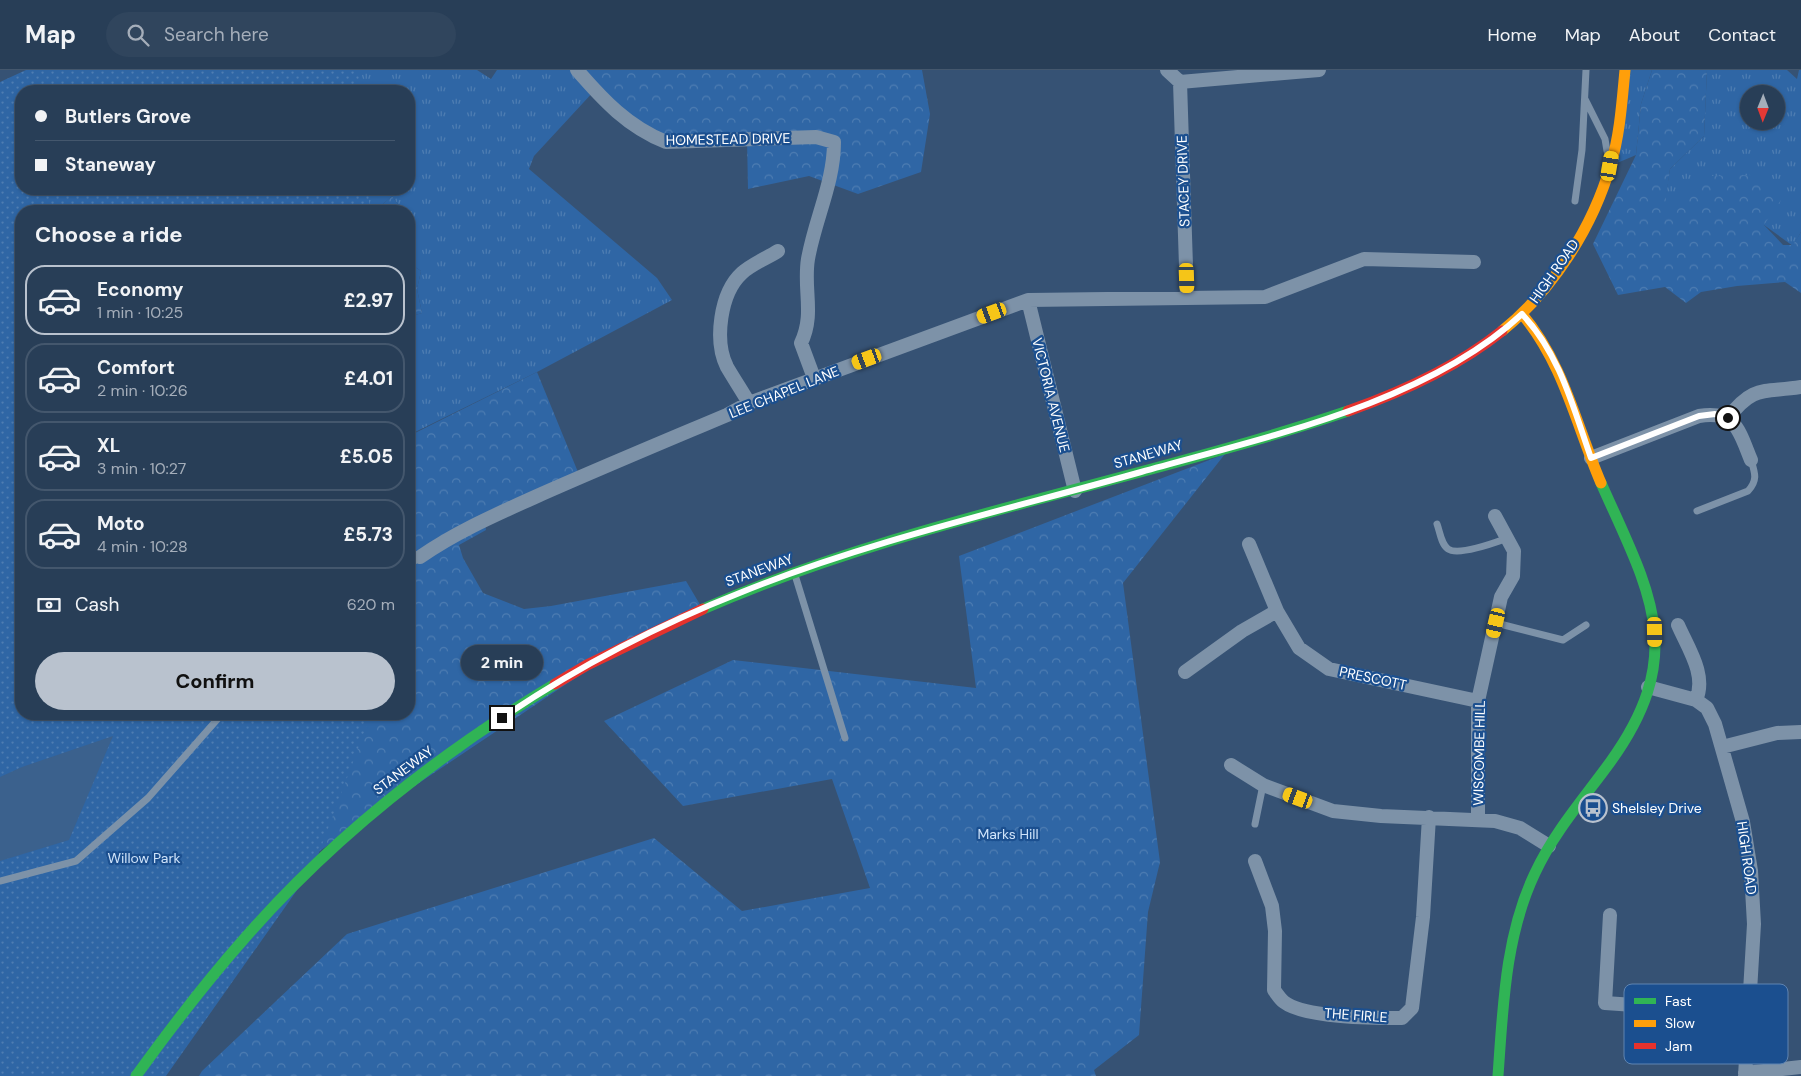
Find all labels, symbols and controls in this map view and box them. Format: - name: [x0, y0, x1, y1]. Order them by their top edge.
- search box: [106, 12, 456, 57]
- text: Map: [25, 19, 76, 50]
- icon: search: [124, 21, 152, 49]
- text: Search here: [164, 22, 269, 47]
- text: Home: [1487, 23, 1537, 47]
- text: Map: [1565, 23, 1601, 47]
- text: About: [1629, 23, 1680, 47]
- text: Contact: [1708, 23, 1776, 47]
- north arrow: [1740, 85, 1785, 130]
- map controls: [1740, 85, 1785, 130]
- text: Butlers Grove: [65, 104, 191, 129]
- street label: HOMESTEAD DRIVE: [665, 129, 791, 149]
- street label: STACEY DRIVE: [1172, 135, 1194, 227]
- car: [1600, 150, 1619, 182]
- text: Staneway: [65, 152, 156, 177]
- text: Choose a ride: [35, 220, 183, 249]
- street label: HIGH ROAD: [1525, 236, 1583, 306]
- car: [1178, 263, 1195, 293]
- text: Economy: [97, 277, 184, 302]
- icon: car: [37, 278, 82, 323]
- text: £2.97: [344, 288, 393, 313]
- car: [975, 301, 1008, 325]
- text: 1 min · 10:25: [97, 302, 183, 323]
- street label: VICTORIA AVENUE: [1028, 336, 1074, 454]
- car: [850, 347, 883, 371]
- text: Comfort: [97, 355, 175, 380]
- icon: car: [37, 356, 82, 401]
- street label: LEE CHAPEL LANE: [726, 362, 842, 422]
- text: £4.01: [344, 366, 393, 391]
- text: 2 min · 10:26: [97, 380, 188, 401]
- route start: [1717, 407, 1739, 429]
- text: XL: [97, 433, 120, 458]
- icon: car: [37, 434, 82, 479]
- street label: STANEWAY: [1112, 436, 1184, 472]
- text: £5.05: [340, 444, 393, 469]
- text: 3 min · 10:27: [97, 458, 186, 479]
- text: Moto: [97, 511, 145, 536]
- icon: car: [37, 512, 82, 557]
- text: £5.73: [343, 522, 393, 547]
- text: 4 min · 10:28: [97, 536, 188, 557]
- street label: STANEWAY: [723, 549, 795, 591]
- icon: cash: [35, 591, 63, 619]
- text: Cash: [75, 592, 119, 617]
- text: 620 m: [347, 594, 395, 615]
- car: [1485, 607, 1506, 639]
- car: [1647, 617, 1662, 647]
- callout: 2 min: [461, 646, 543, 680]
- button: Confirm: [35, 652, 395, 710]
- text: 2 min: [481, 652, 523, 673]
- street label: PRESCOTT: [1338, 662, 1409, 694]
- street label: WISCOMBE HILL: [1469, 700, 1489, 806]
- route end: [491, 707, 513, 729]
- street label: STANEWAY: [369, 742, 437, 798]
- car: [1281, 786, 1314, 810]
- bus stop icon: Shelsley Drive: [1578, 793, 1608, 823]
- place label: Shelsley Drive: [1612, 799, 1702, 817]
- street label: HIGH ROAD: [1733, 820, 1761, 896]
- park label: Marks Hill: [977, 825, 1039, 843]
- park label: Willow Park: [107, 849, 181, 867]
- legend: [1624, 984, 1788, 1064]
- text: Fast: [1665, 992, 1692, 1010]
- street label: THE FIRLE: [1324, 1004, 1388, 1026]
- text: Slow: [1665, 1014, 1695, 1032]
- text: Jam: [1665, 1037, 1692, 1055]

